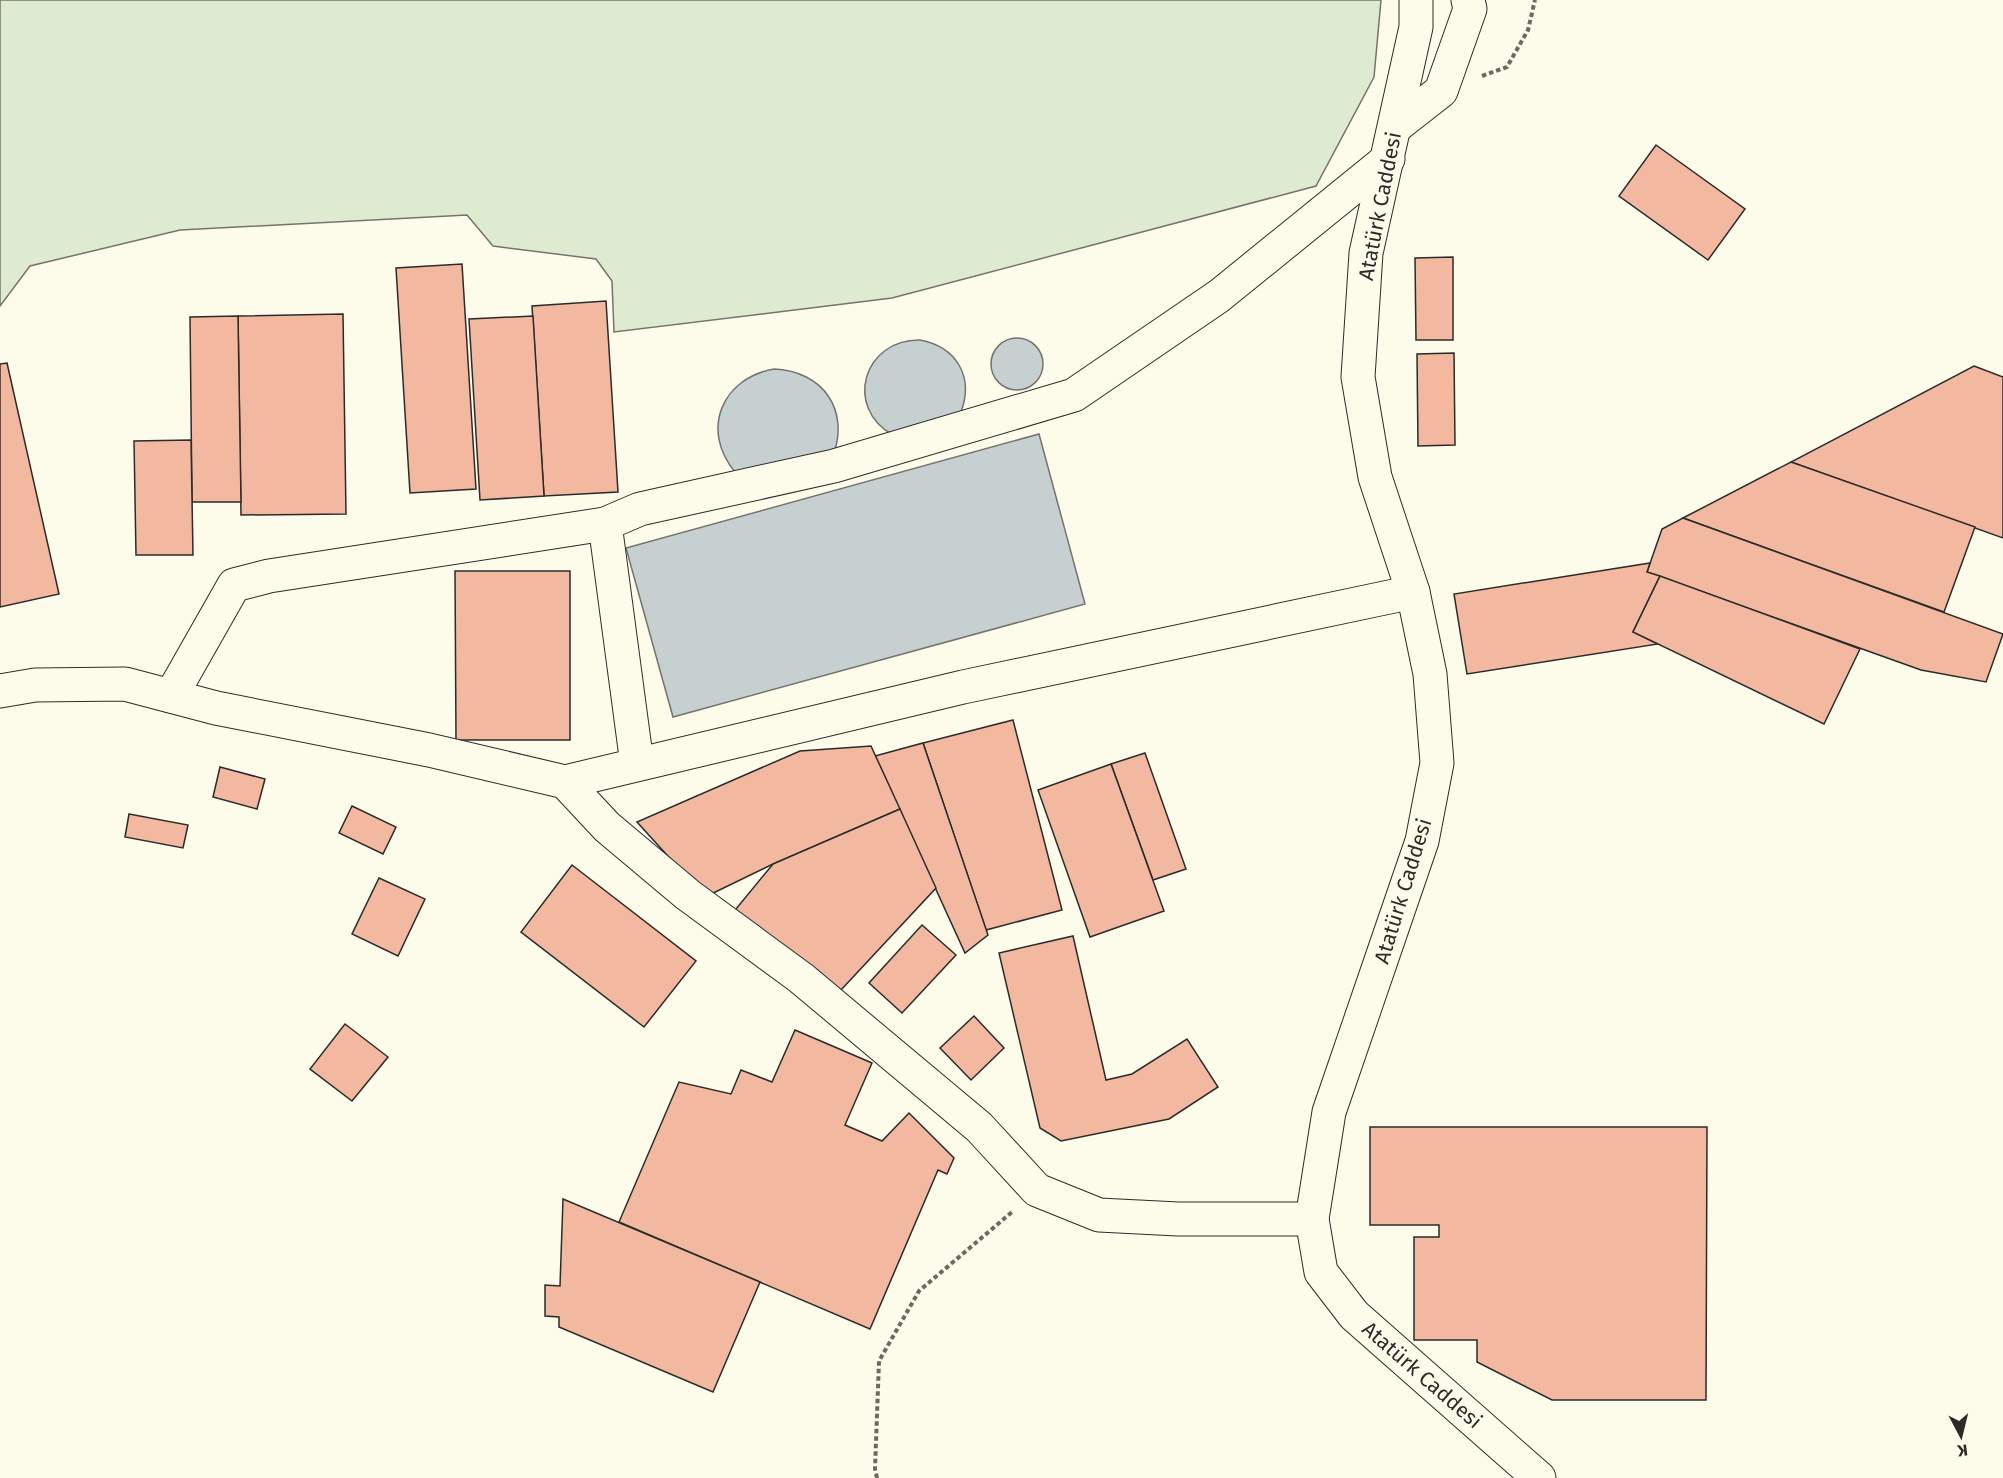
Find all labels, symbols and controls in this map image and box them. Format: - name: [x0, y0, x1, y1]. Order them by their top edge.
- street label: Atatürk Caddesi: [1353, 130, 1407, 282]
- street label: Atatürk Caddesi: [1369, 815, 1437, 967]
- street label: Atatürk Caddesi: [1357, 1316, 1487, 1434]
- north arrow: [1931, 1406, 1991, 1466]
- text: K: [1956, 1440, 1969, 1461]

